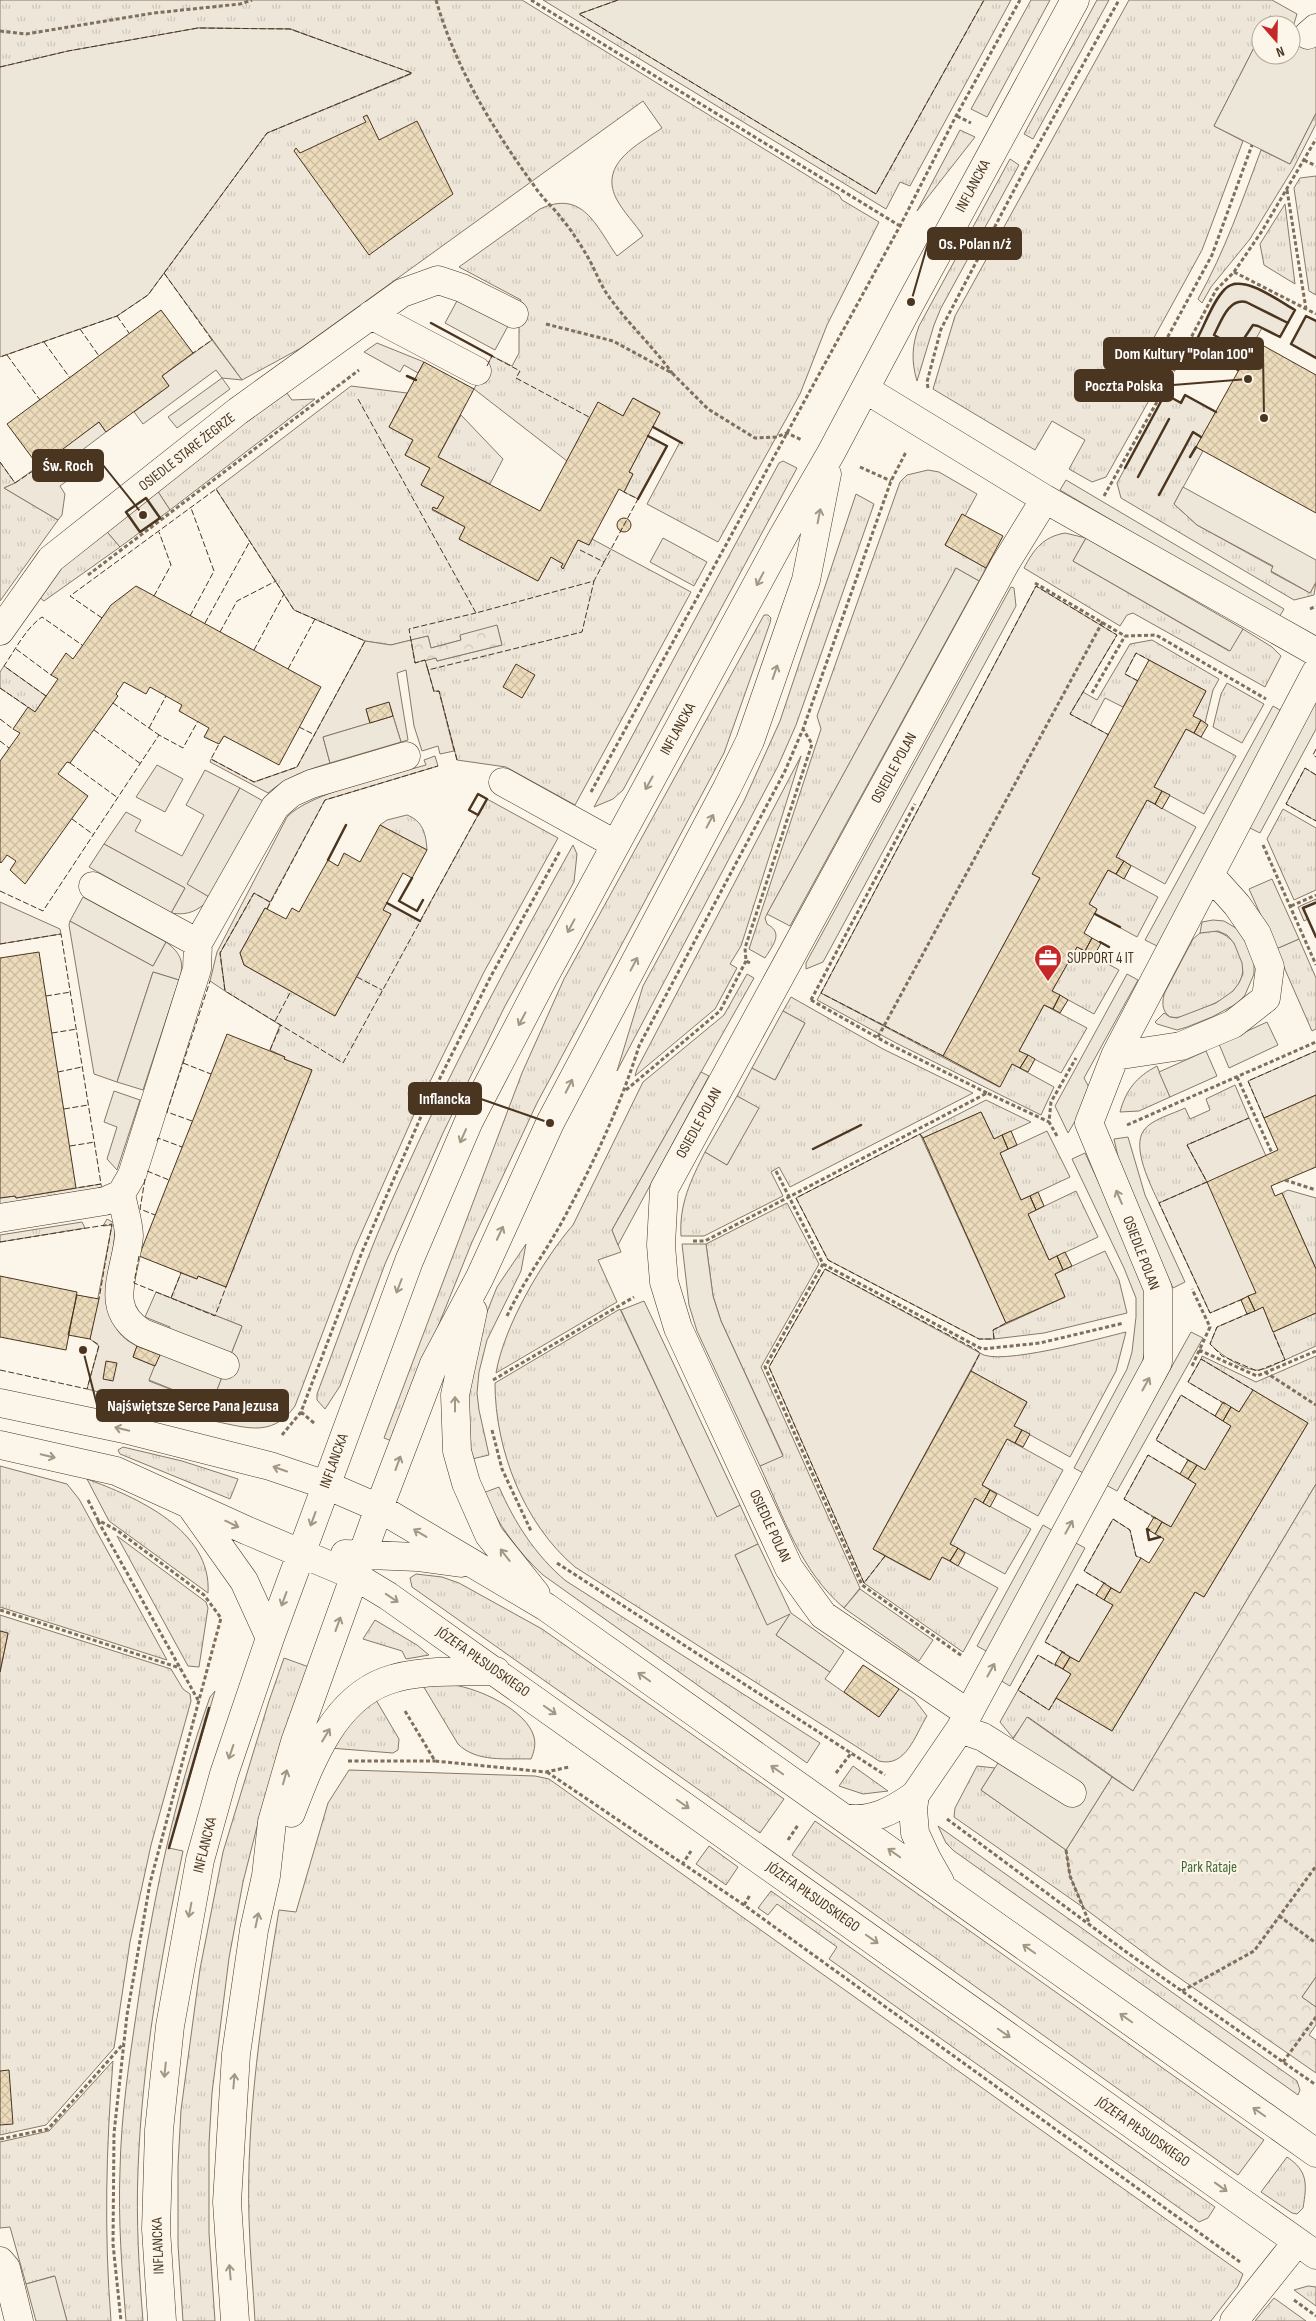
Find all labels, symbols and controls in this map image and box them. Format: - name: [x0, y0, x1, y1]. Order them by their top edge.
- north arrow: [1251, 15, 1301, 65]
- text: N: [1274, 42, 1287, 61]
- street label: INFLANCKA: [951, 156, 995, 216]
- callout: Os. Polan n/ż: [928, 228, 1021, 259]
- text: Os. Polan n/ż: [939, 235, 1011, 254]
- callout: Dom Kultury "Polan 100": [1104, 338, 1263, 369]
- text: Dom Kultury "Polan 100": [1115, 345, 1253, 364]
- callout: Poczta Polska: [1075, 370, 1173, 401]
- text: Poczta Polska: [1085, 377, 1163, 396]
- street label: OSIEDLE STARE ŻEGRZE: [135, 408, 239, 496]
- callout: Św. Roch: [33, 450, 103, 481]
- text: Św. Roch: [43, 457, 93, 476]
- one-way arrow: [814, 508, 824, 524]
- one-way arrow: [754, 571, 764, 585]
- one-way arrow: [771, 665, 780, 680]
- street label: INFLANCKA: [656, 699, 700, 758]
- street label: OSIEDLE POLAN: [867, 729, 921, 807]
- one-way arrow: [643, 775, 653, 790]
- one-way arrow: [705, 813, 715, 828]
- one-way arrow: [566, 918, 576, 933]
- office icon: SUPPORT 4 IT: [1033, 943, 1063, 982]
- place label: SUPPORT 4 IT: [1067, 949, 1134, 968]
- one-way arrow: [629, 957, 639, 972]
- one-way arrow: [517, 1011, 526, 1026]
- one-way arrow: [565, 1079, 574, 1094]
- callout: Inflancka: [409, 1083, 481, 1114]
- street label: OSIEDLE POLAN: [672, 1084, 726, 1162]
- text: Inflancka: [419, 1090, 471, 1109]
- one-way arrow: [457, 1128, 467, 1143]
- one-way arrow: [1114, 1190, 1123, 1205]
- street label: OSIEDLE POLAN: [1118, 1213, 1164, 1293]
- one-way arrow: [496, 1226, 505, 1241]
- one-way arrow: [394, 1278, 403, 1293]
- one-way arrow: [1142, 1377, 1151, 1392]
- callout: Najświętsze Serce Pana Jezusa: [97, 1390, 288, 1421]
- text: Najświętsze Serce Pana Jezusa: [107, 1397, 279, 1416]
- one-way arrow: [450, 1397, 460, 1413]
- one-way arrow: [115, 1424, 131, 1433]
- street label: INFLANCKA: [315, 1430, 353, 1491]
- one-way arrow: [39, 1452, 55, 1461]
- one-way arrow: [394, 1456, 403, 1471]
- one-way arrow: [272, 1464, 288, 1473]
- street label: OSIEDLE POLAN: [745, 1487, 795, 1565]
- one-way arrow: [308, 1511, 317, 1526]
- one-way arrow: [224, 1519, 239, 1529]
- one-way arrow: [1064, 1520, 1074, 1535]
- one-way arrow: [414, 1527, 428, 1537]
- one-way arrow: [499, 1549, 510, 1562]
- one-way arrow: [279, 1591, 288, 1606]
- one-way arrow: [384, 1593, 398, 1603]
- one-way arrow: [334, 1617, 343, 1632]
- street label: JÓZEFA PIŁSUDSKIEGO: [432, 1622, 534, 1701]
- one-way arrow: [986, 1662, 996, 1677]
- one-way arrow: [637, 1672, 651, 1682]
- one-way arrow: [543, 1705, 557, 1715]
- one-way arrow: [322, 1729, 332, 1743]
- one-way arrow: [226, 1744, 235, 1760]
- one-way arrow: [770, 1765, 784, 1775]
- one-way arrow: [281, 1770, 290, 1786]
- one-way arrow: [676, 1799, 690, 1809]
- street label: INFLANCKA: [189, 1815, 221, 1875]
- one-way arrow: [887, 1848, 901, 1858]
- street label: JÓZEFA PIŁSUDSKIEGO: [762, 1857, 864, 1936]
- park label: Park Rataje: [1181, 1858, 1237, 1877]
- one-way arrow: [185, 1901, 194, 1917]
- one-way arrow: [252, 1912, 262, 1928]
- one-way arrow: [865, 1934, 879, 1944]
- one-way arrow: [1022, 1944, 1036, 1954]
- one-way arrow: [1119, 2013, 1133, 2023]
- one-way arrow: [997, 2028, 1011, 2038]
- one-way arrow: [160, 2062, 170, 2078]
- one-way arrow: [229, 2073, 239, 2089]
- street label: JÓZEFA PIŁSUDSKIEGO: [1092, 2092, 1194, 2171]
- one-way arrow: [1252, 2107, 1266, 2117]
- one-way arrow: [1214, 2182, 1228, 2192]
- street label: INFLANCKA: [147, 2217, 168, 2275]
- one-way arrow: [226, 2265, 235, 2281]

